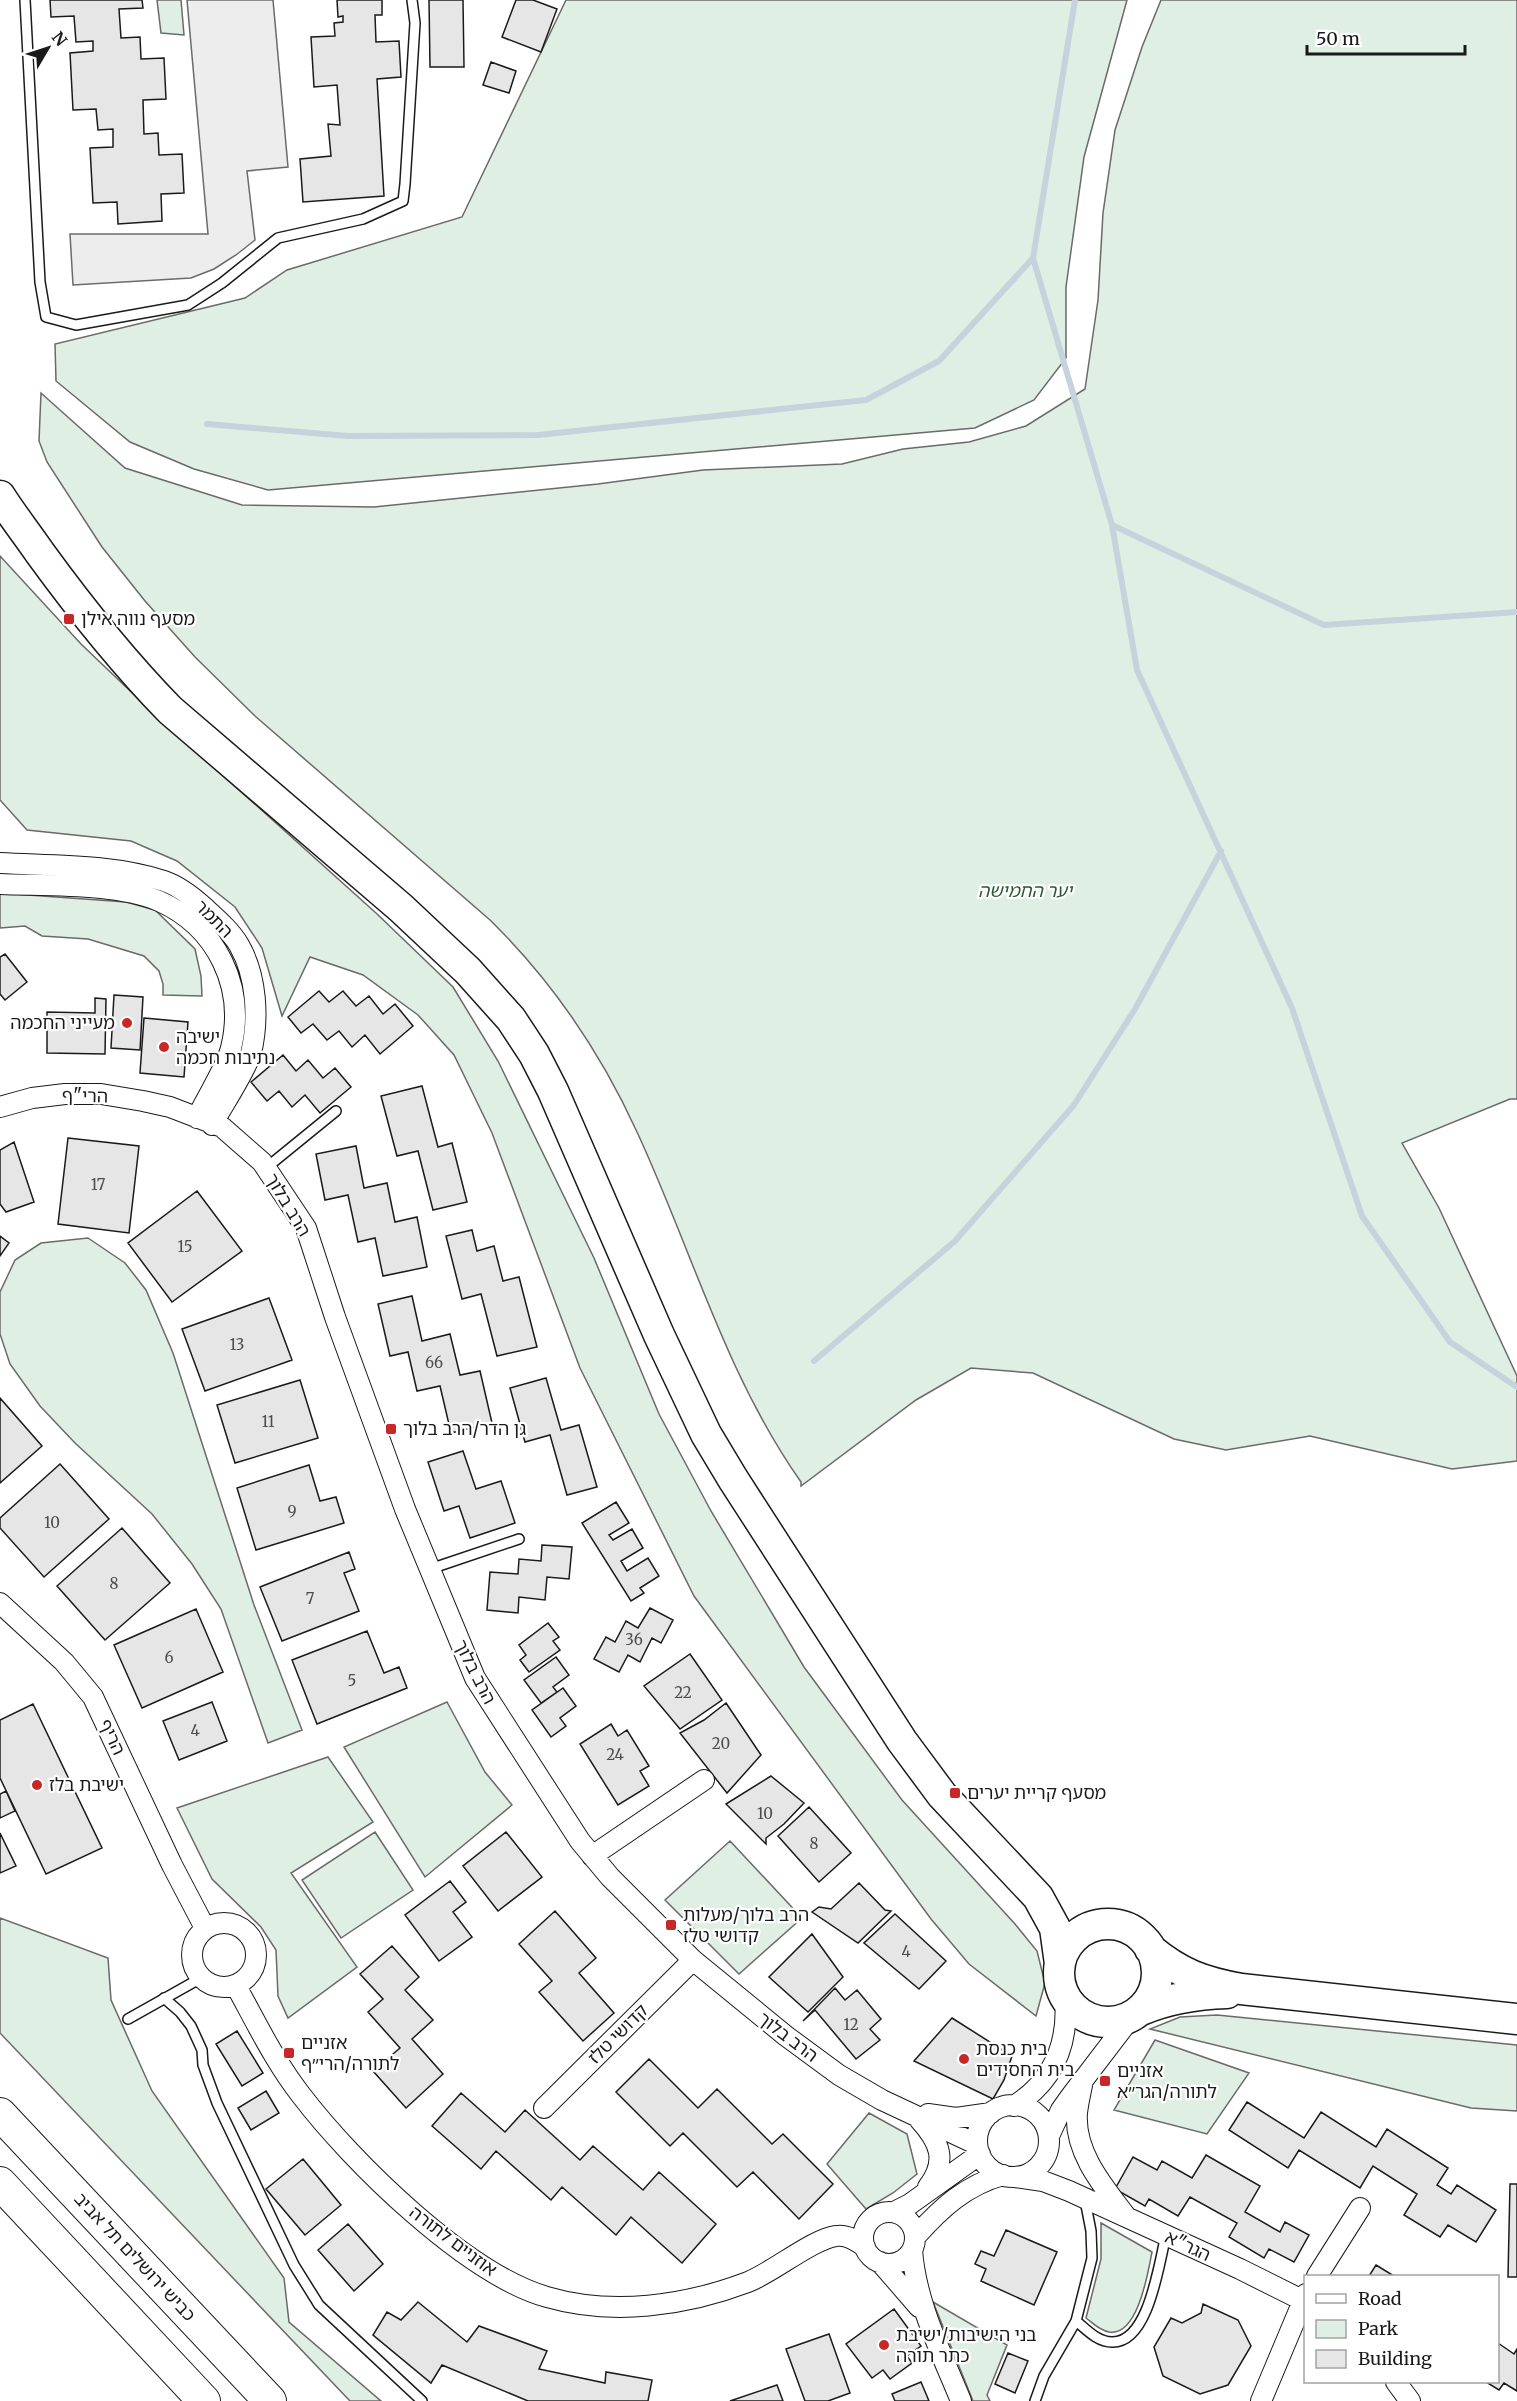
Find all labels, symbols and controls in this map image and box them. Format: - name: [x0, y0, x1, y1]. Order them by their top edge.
- north arrow: [18, 18, 78, 78]
- scale bar: [1307, 18, 1464, 56]
- text: N: [48, 27, 72, 50]
- text: 50 m: [1316, 27, 1360, 50]
- place label: מסעף נווה אילן: [81, 607, 195, 630]
- marker: מסעף נווה אילן: [62, 612, 76, 626]
- park label: יער החמישה: [978, 879, 1074, 902]
- street label: התמר: [191, 895, 238, 942]
- place label: מעייני החכמה: [10, 1011, 115, 1034]
- marker: מעייני החכמה: [120, 1016, 134, 1030]
- place label: ישיבה נתיבות חכמה: [176, 1025, 275, 1069]
- marker: ישיבה נתיבות חכמה: [157, 1040, 171, 1054]
- street label: הרי"ף: [62, 1084, 108, 1107]
- street label: הרב בלוך: [261, 1169, 316, 1240]
- house number: 17: [91, 1175, 106, 1194]
- house number: 15: [177, 1237, 193, 1256]
- house number: 13: [230, 1335, 244, 1354]
- house number: 66: [425, 1353, 443, 1372]
- house number: 11: [261, 1412, 275, 1431]
- place label: גן הדר/הרב בלוך: [403, 1417, 526, 1440]
- marker: גן הדר/הרב בלוך: [384, 1422, 398, 1436]
- house number: 9: [287, 1502, 297, 1521]
- house number: 10: [44, 1513, 60, 1532]
- house number: 8: [110, 1574, 119, 1593]
- house number: 7: [306, 1589, 315, 1608]
- house number: 36: [625, 1630, 643, 1649]
- street label: הרב בלוך: [449, 1636, 501, 1708]
- house number: 6: [164, 1648, 174, 1667]
- house number: 5: [348, 1671, 356, 1690]
- house number: 22: [674, 1683, 692, 1702]
- street label: הריף: [94, 1715, 131, 1758]
- house number: 4: [190, 1721, 200, 1740]
- house number: 20: [712, 1734, 730, 1753]
- house number: 24: [606, 1745, 624, 1764]
- place label: ישיבת בלז: [49, 1773, 124, 1796]
- marker: ישיבת בלז: [30, 1778, 44, 1792]
- place label: מסעף קריית יערים: [967, 1781, 1106, 1804]
- marker: מסעף קריית יערים: [948, 1786, 962, 1800]
- house number: 10: [757, 1804, 773, 1823]
- house number: 8: [810, 1834, 819, 1853]
- place label: הרב בלוך/מעלות קדושי טלז: [683, 1903, 809, 1947]
- marker: הרב בלוך/מעלות קדושי טלז: [664, 1918, 678, 1932]
- house number: 4: [901, 1942, 911, 1961]
- street label: קדושי טלז: [583, 1999, 653, 2069]
- street label: הרב בלוך: [754, 2007, 823, 2067]
- house number: 12: [843, 2015, 859, 2034]
- place label: אזניים לתורה/הרי״ף: [301, 2031, 399, 2075]
- place label: בית כנסת בית החסידים: [976, 2037, 1075, 2081]
- marker: אזניים לתורה/הרי״ף: [282, 2046, 296, 2060]
- marker: בית כנסת בית החסידים: [957, 2052, 971, 2066]
- place label: אזניים לתורה/הגר״א: [1117, 2059, 1217, 2103]
- marker: אזניים לתורה/הגר״א: [1098, 2074, 1112, 2088]
- street label: כביש ירושלים תל אביב: [70, 2187, 201, 2326]
- street label: אוזניים לתורה: [405, 2200, 502, 2281]
- street label: הגר"א: [1162, 2225, 1215, 2266]
- legend: [1304, 2275, 1499, 2383]
- text: Road: [1358, 2287, 1402, 2310]
- text: Park: [1358, 2317, 1399, 2340]
- place label: בני הישיבות/ישיבת כתר תורה: [896, 2323, 1037, 2367]
- marker: בני הישיבות/ישיבת כתר תורה: [877, 2338, 891, 2352]
- text: Building: [1358, 2347, 1432, 2370]

